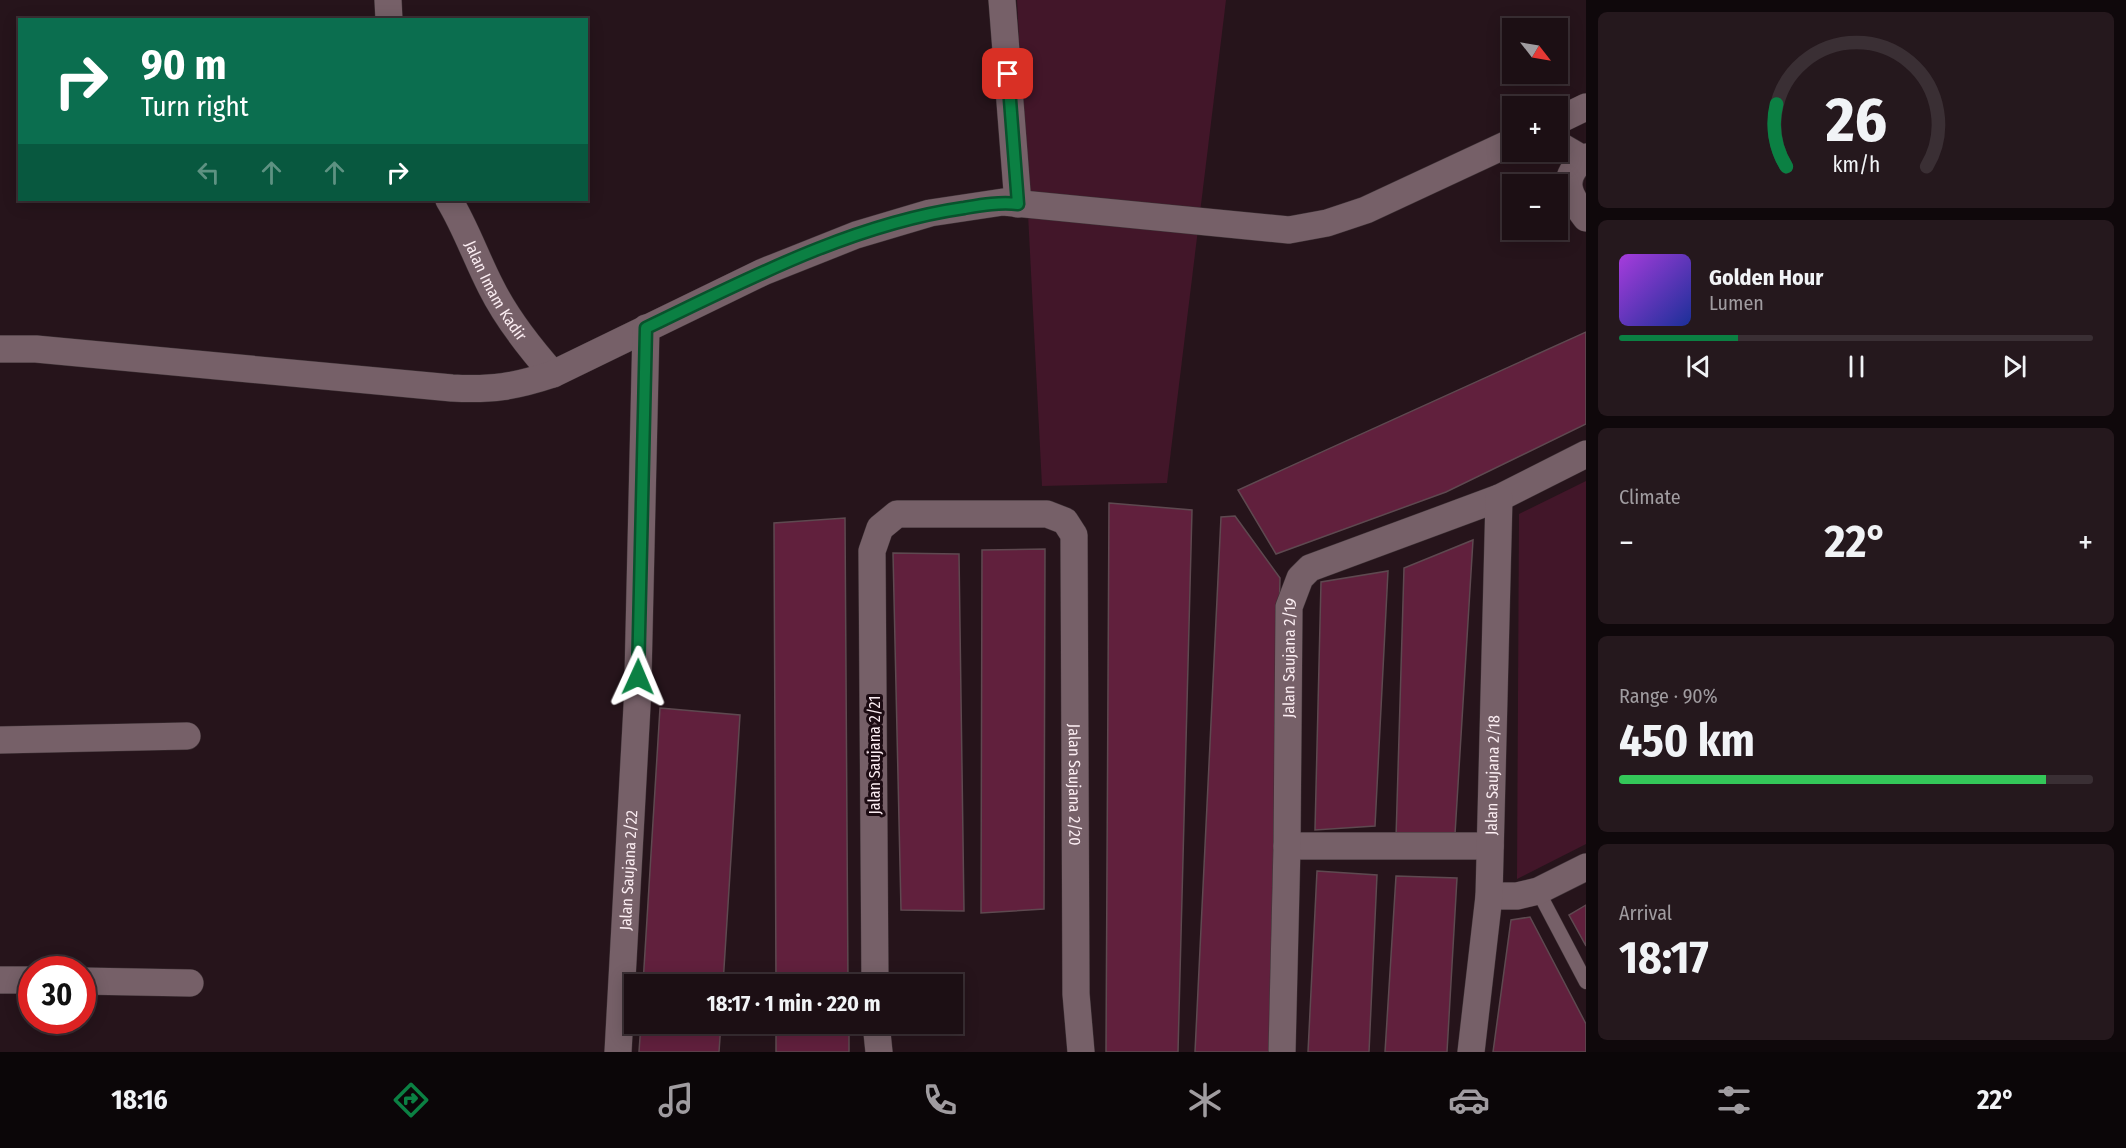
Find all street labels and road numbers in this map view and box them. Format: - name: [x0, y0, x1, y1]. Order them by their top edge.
- street label: Jalan Imam Kadir: [461, 238, 531, 344]
- street label: Jalan Saujana 2/19: [1279, 595, 1301, 718]
- street label: Jalan Saujana 2/21: [865, 695, 884, 815]
- street label: Jalan Saujana 2/18: [1481, 715, 1503, 835]
- street label: Jalan Saujana 2/20: [1065, 724, 1085, 846]
- street label: Jalan Saujana 2/22: [615, 810, 641, 931]

